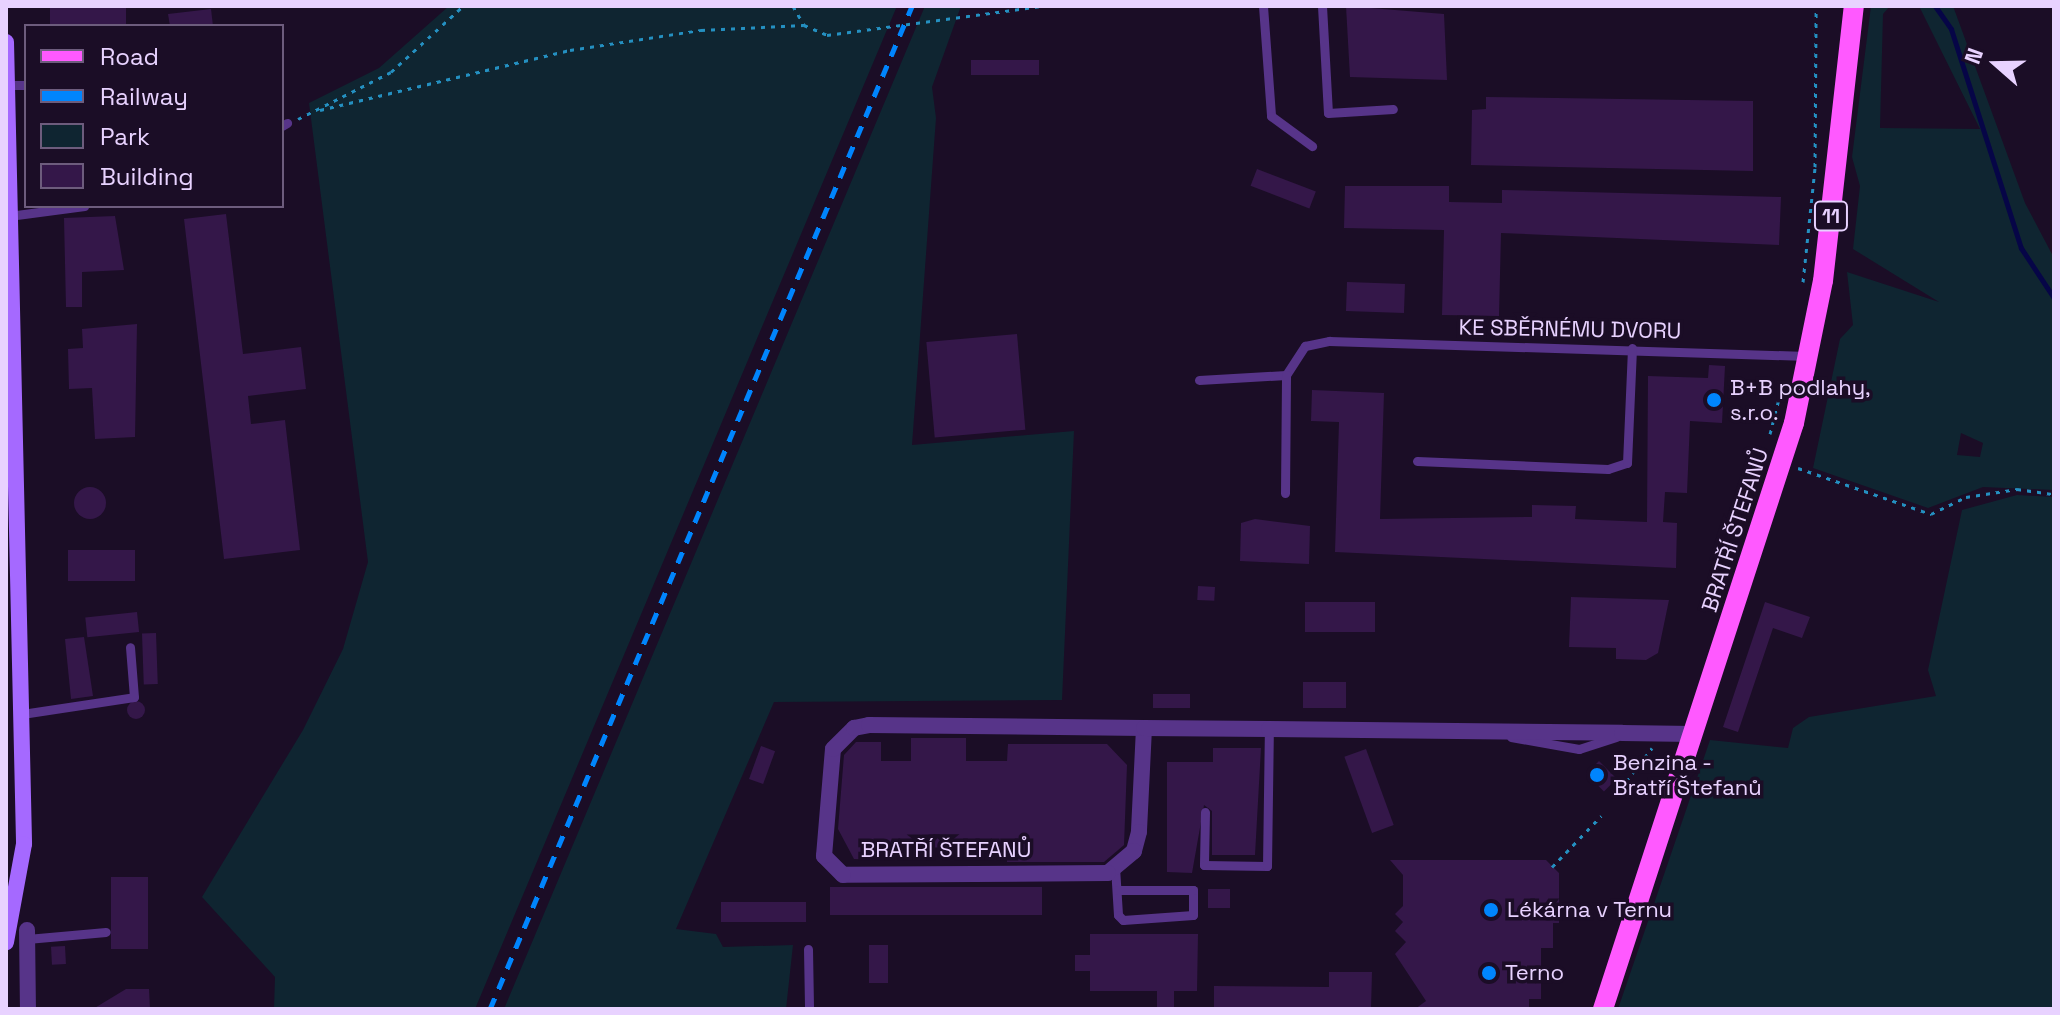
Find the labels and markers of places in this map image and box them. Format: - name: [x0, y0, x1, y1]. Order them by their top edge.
- place label: B+B podlahy, s.r.o.: [1730, 374, 1871, 426]
- marker: B+B podlahy, s.r.o.: [1705, 391, 1723, 409]
- place label: Benzina - Bratří Štefanů: [1613, 749, 1762, 800]
- marker: Benzina - Bratří Štefanů: [1588, 766, 1606, 784]
- place label: Lékárna v Ternu: [1507, 897, 1673, 923]
- marker: Lékárna v Ternu: [1482, 901, 1500, 919]
- place label: Terno: [1505, 960, 1564, 986]
- marker: Terno: [1480, 964, 1498, 982]

